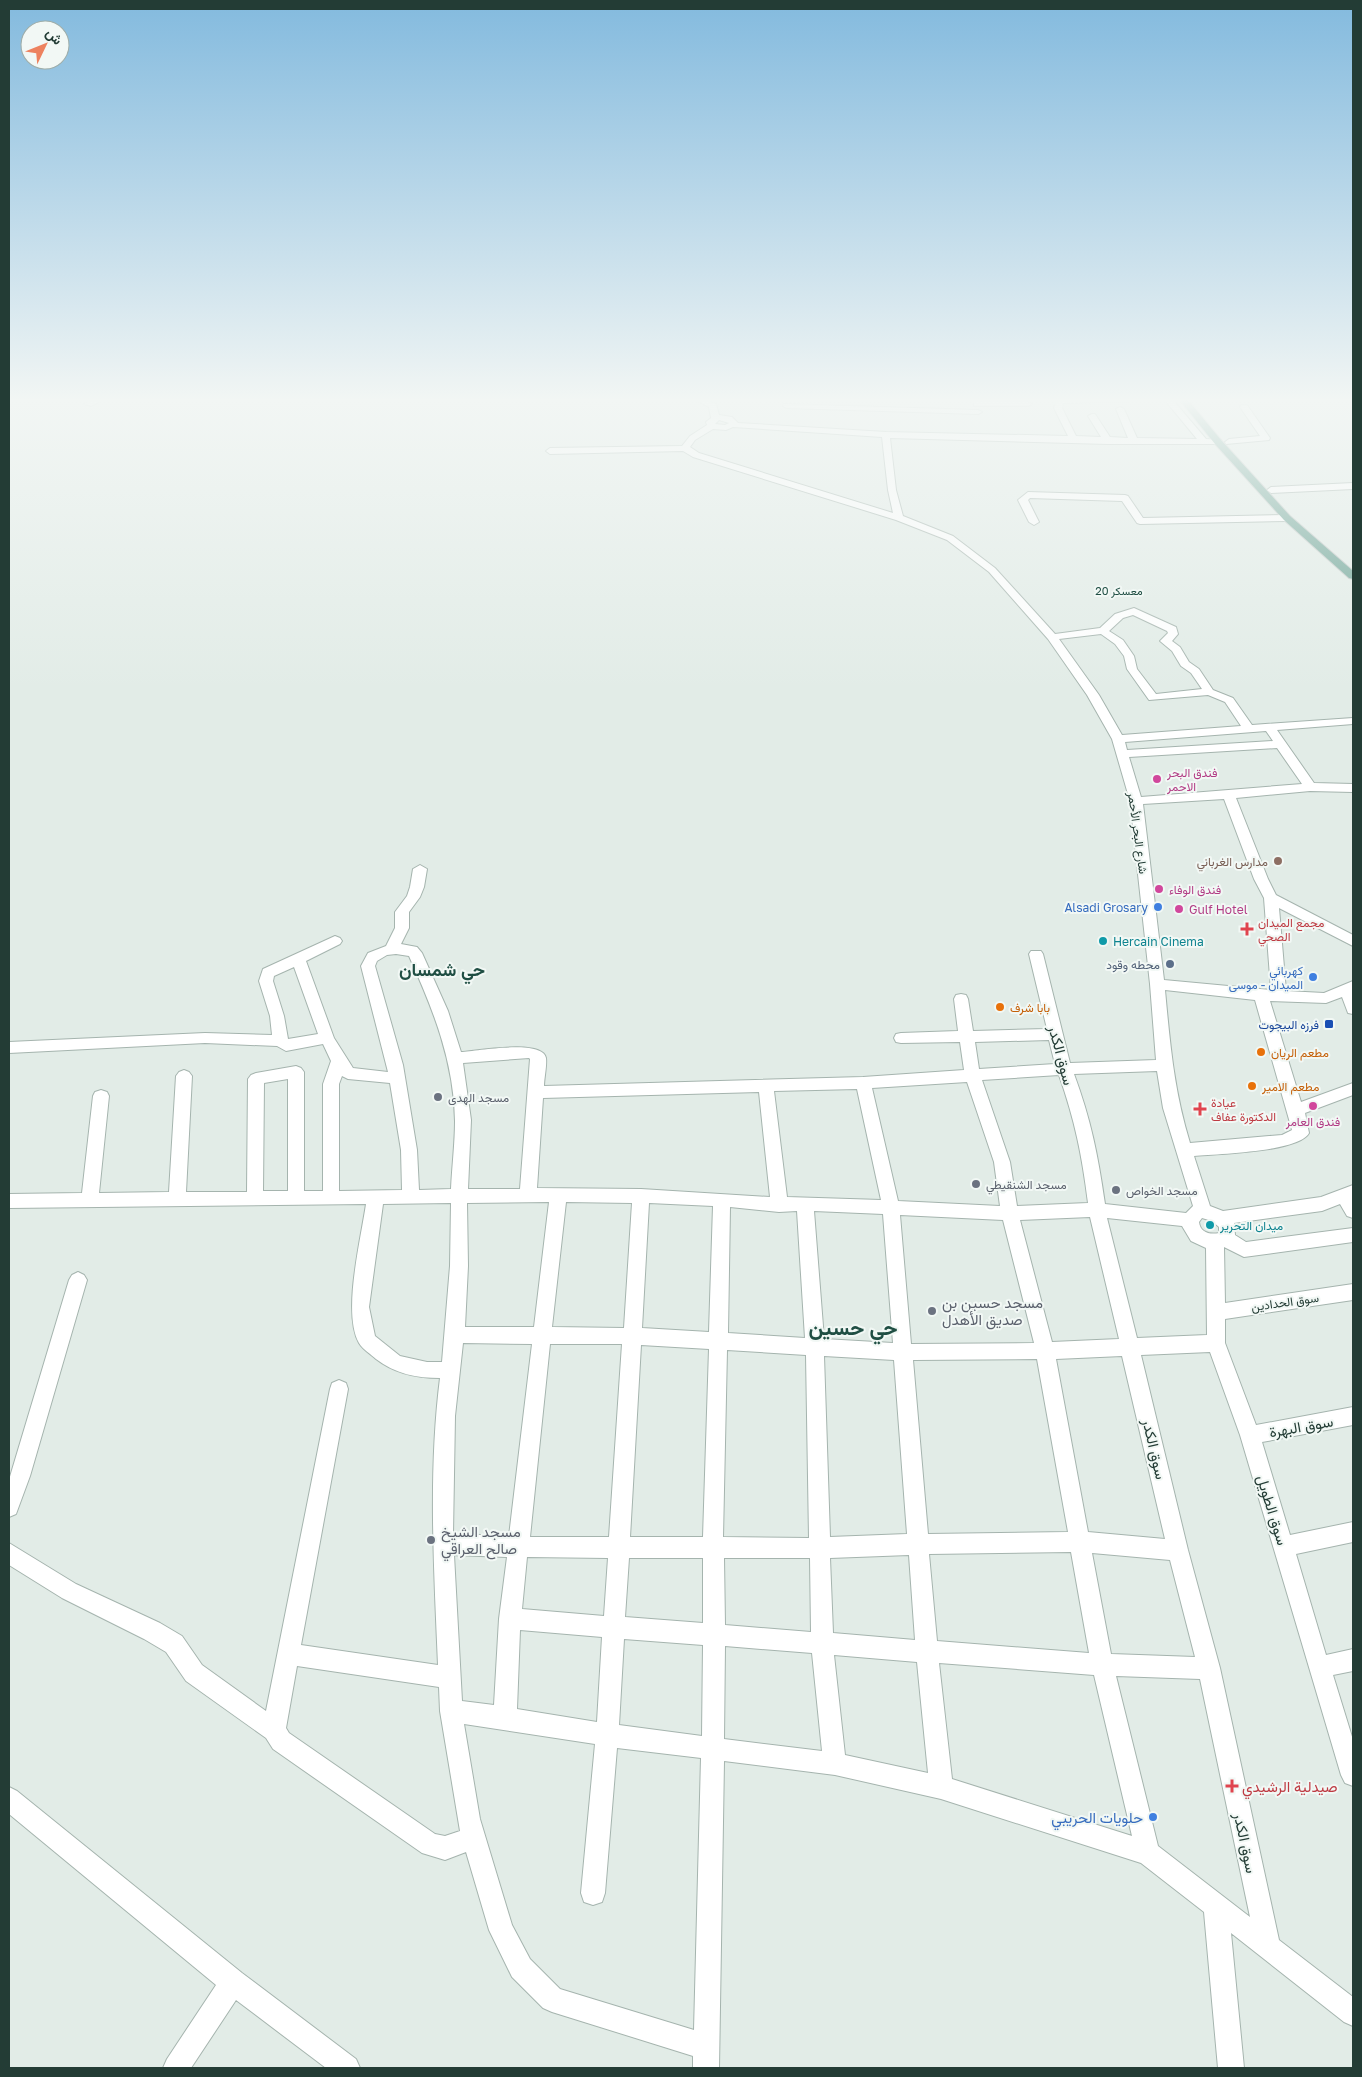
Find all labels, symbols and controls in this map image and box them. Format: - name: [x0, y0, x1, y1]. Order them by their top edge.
- north arrow: [20, 20, 70, 70]
- text: ش: [42, 24, 67, 49]
- district label: معسكر 20: [1095, 584, 1143, 598]
- place label: فندق البحر الاحمر: [1166, 765, 1217, 795]
- marker: فندق البحر الاحمر: [1151, 773, 1163, 785]
- street label: شارع البحر الأحمر: [1123, 790, 1151, 875]
- place label: مدارس الغرباني: [1197, 854, 1268, 872]
- marker: مدارس الغرباني: [1272, 855, 1284, 867]
- place label: فندق الوفاء: [1169, 882, 1221, 898]
- marker: فندق الوفاء: [1153, 883, 1165, 895]
- place label: Alsadi Grosary: [1065, 900, 1148, 915]
- marker: Alsadi Grosary: [1152, 901, 1164, 913]
- place label: Gulf Hotel: [1189, 902, 1248, 917]
- marker: Gulf Hotel: [1173, 903, 1185, 915]
- place label: مجمع الميدان الصحي: [1258, 915, 1324, 947]
- marker: مجمع الميدان الصحي: [1240, 922, 1254, 936]
- place label: Hercain Cinema: [1113, 934, 1204, 949]
- marker: Hercain Cinema: [1097, 935, 1109, 947]
- place label: محطه وقود: [1106, 957, 1160, 973]
- district label: حي شمسان: [399, 958, 485, 985]
- marker: محطه وقود: [1164, 958, 1176, 970]
- place label: كهربائي الميدان - موسى: [1229, 963, 1303, 993]
- marker: كهربائي الميدان - موسى: [1307, 971, 1319, 983]
- place label: بابا شرف: [1010, 1000, 1050, 1016]
- marker: بابا شرف: [994, 1001, 1006, 1013]
- place label: فرزه البيجوت: [1259, 1017, 1319, 1033]
- marker: فرزه البيجوت: [1323, 1018, 1335, 1030]
- street label: سوق الكدر: [1044, 1022, 1079, 1087]
- place label: مطعم الريان: [1271, 1045, 1329, 1061]
- marker: مطعم الريان: [1255, 1046, 1267, 1058]
- place label: مطعم الامير: [1261, 1079, 1319, 1095]
- marker: مطعم الامير: [1246, 1080, 1258, 1092]
- place label: مسجد الهدى: [448, 1090, 509, 1106]
- marker: مسجد الهدى: [432, 1091, 444, 1103]
- place label: عيادة الدكتورة عفاف: [1211, 1095, 1276, 1125]
- marker: فندق العامر: [1307, 1100, 1319, 1112]
- marker: عيادة الدكتورة عفاف: [1193, 1102, 1207, 1116]
- place label: فندق العامر: [1285, 1114, 1340, 1130]
- place label: مسجد الشنقيطي: [986, 1177, 1067, 1195]
- marker: مسجد الشنقيطي: [970, 1178, 982, 1190]
- place label: مسجد الخواص: [1126, 1183, 1198, 1199]
- marker: مسجد الخواص: [1110, 1184, 1122, 1196]
- place label: ميدان التحرير: [1219, 1218, 1283, 1234]
- marker: ميدان التحرير: [1204, 1219, 1216, 1231]
- street label: سوق الحدادين: [1250, 1290, 1320, 1315]
- place label: مسجد حسين بن صديق الأهدل: [942, 1293, 1043, 1330]
- marker: مسجد حسين بن صديق الأهدل: [926, 1305, 938, 1317]
- district label: حي حسين: [808, 1314, 898, 1345]
- street label: سوق البهرة: [1268, 1411, 1335, 1441]
- street label: سوق الكدر: [1138, 1416, 1171, 1481]
- street label: سوق الطويل: [1253, 1473, 1292, 1548]
- place label: مسجد الشيخ صالح العراقي: [441, 1522, 521, 1562]
- marker: مسجد الشيخ صالح العراقي: [425, 1534, 437, 1546]
- place label: صيدلية الرشيدي: [1242, 1777, 1338, 1800]
- marker: صيدلية الرشيدي: [1226, 1780, 1238, 1792]
- place label: حلويات الحريبي: [1051, 1808, 1143, 1831]
- street label: سوق الكدر: [1230, 1810, 1261, 1875]
- marker: حلويات الحريبي: [1147, 1811, 1159, 1823]

